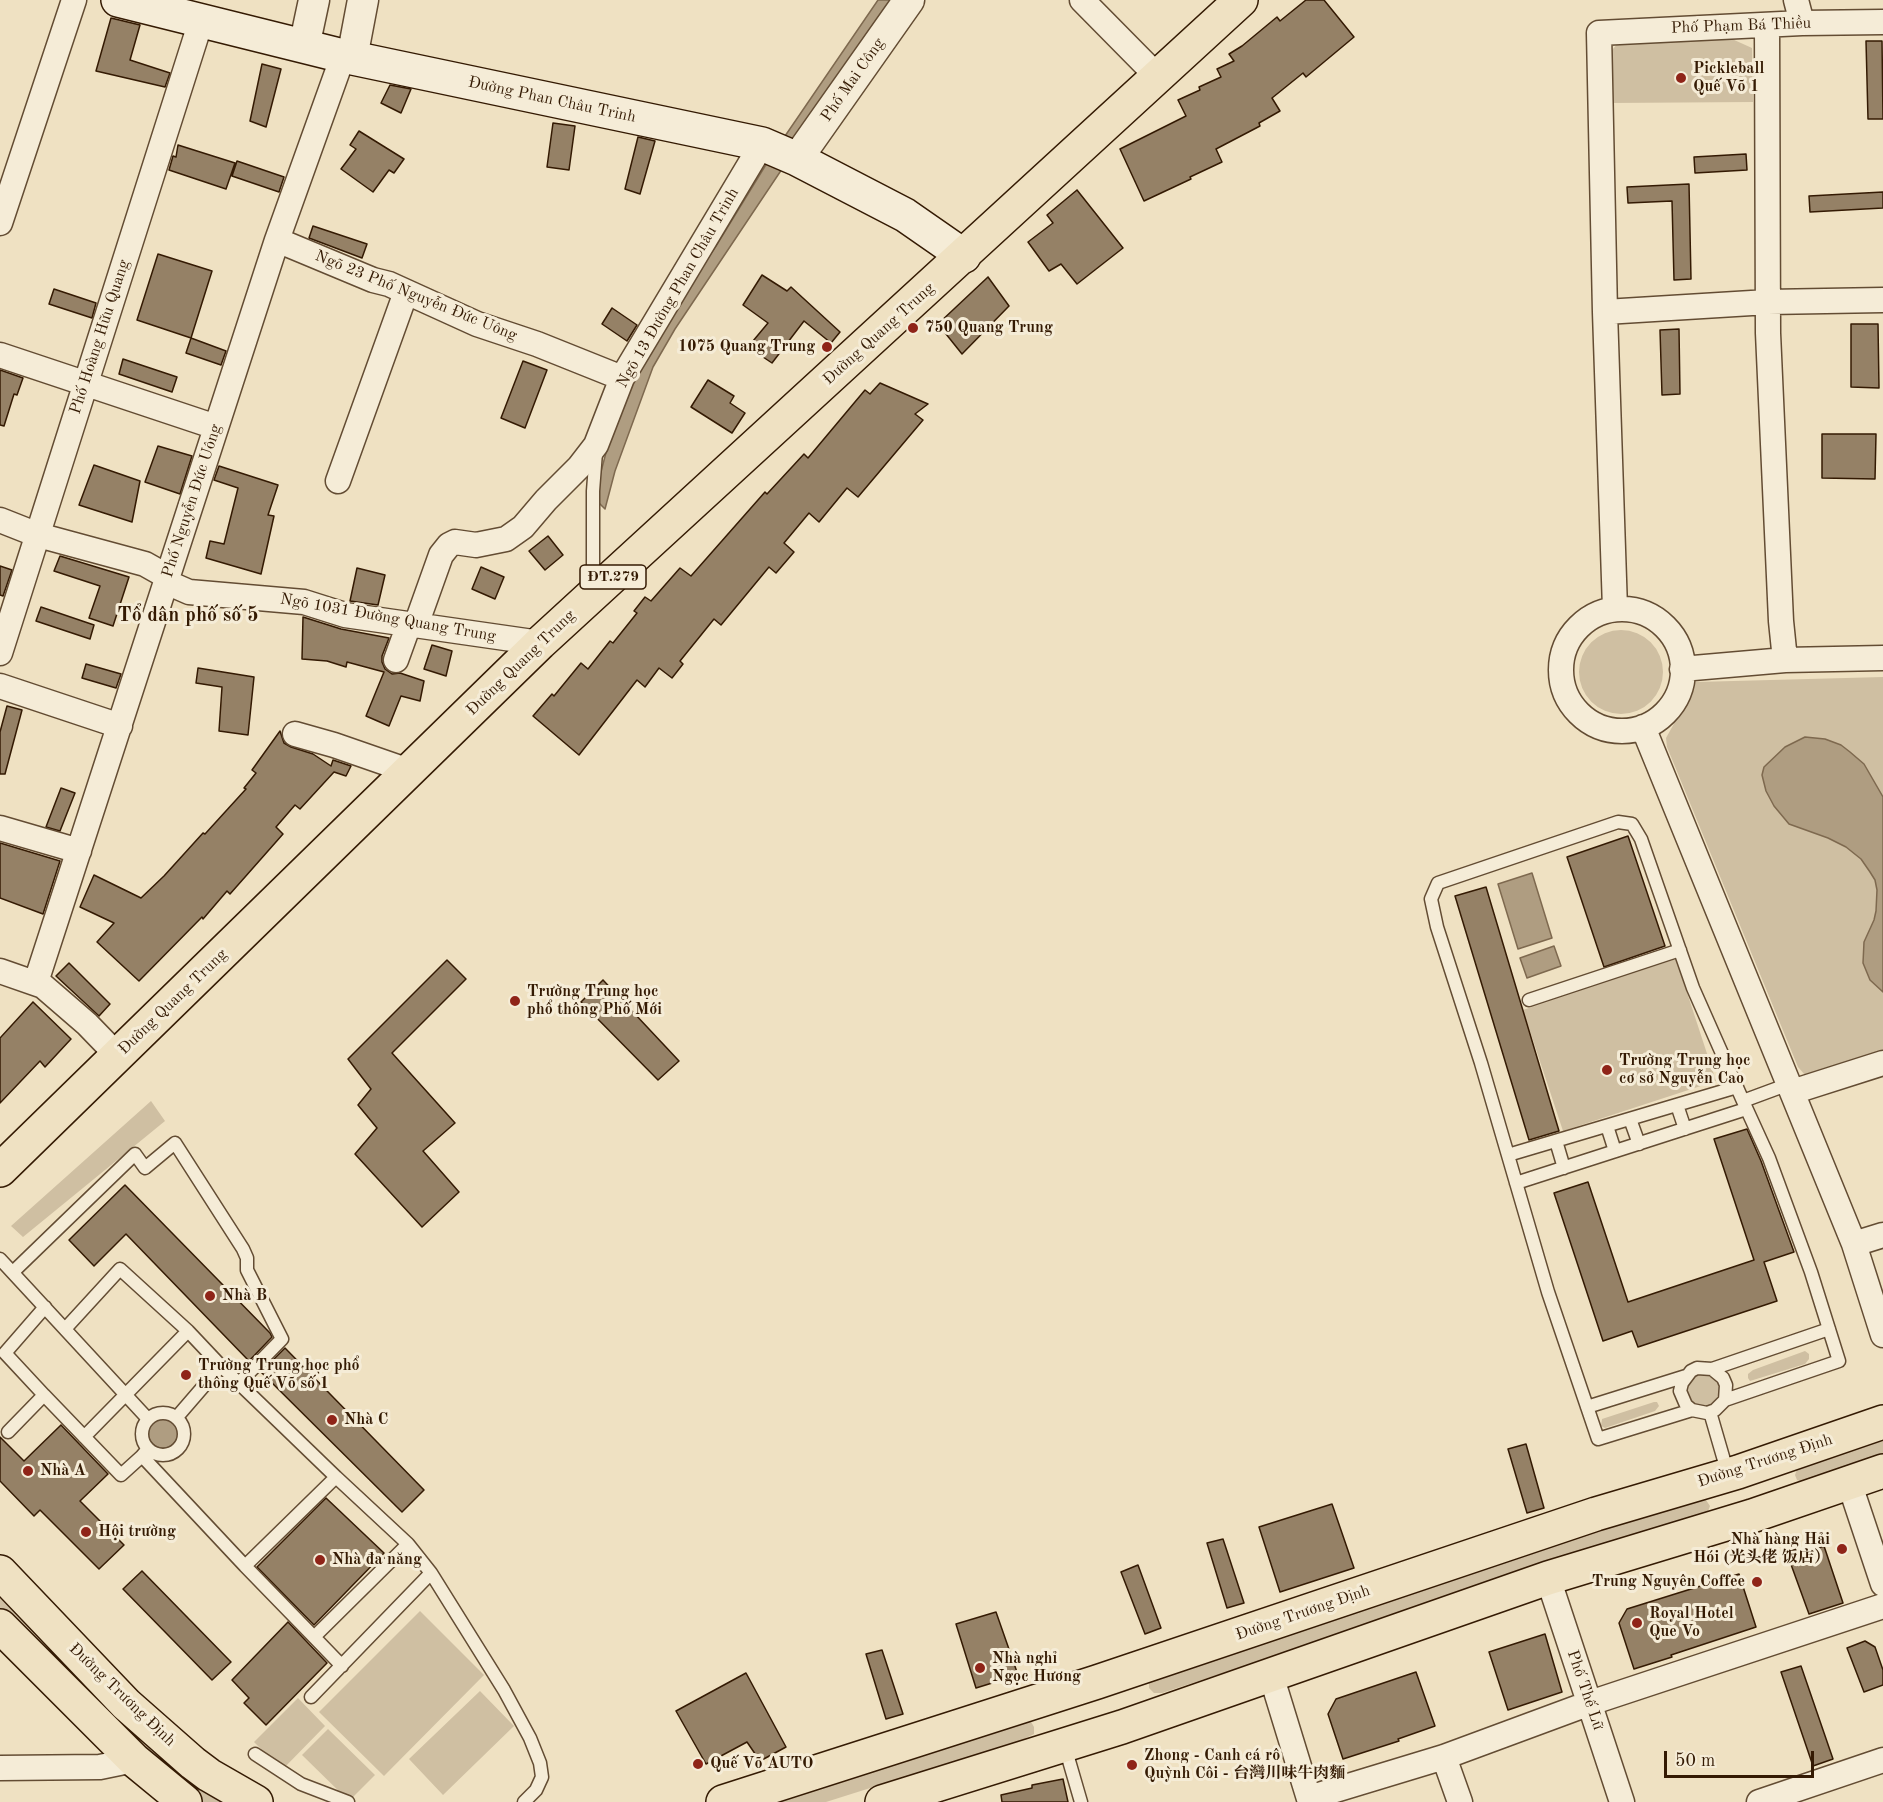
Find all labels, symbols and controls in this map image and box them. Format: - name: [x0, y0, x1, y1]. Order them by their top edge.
- street label: Phố Phạm Bá Thiều: [1670, 14, 1812, 38]
- street label: Phố Mai Công: [817, 34, 889, 126]
- place label: Pickleball Quế Võ 1: [1693, 59, 1764, 97]
- marker: Pickleball Quế Võ 1: [1674, 71, 1688, 85]
- street label: Đường Phan Châu Trinh: [466, 73, 638, 127]
- street label: Ngõ 13 Đường Phan Châu Trinh: [613, 185, 743, 391]
- street label: Ngõ 23 Phố Nguyễn Đức Uông: [312, 247, 520, 345]
- street label: Phố Hoàng Hữu Quang: [66, 257, 134, 417]
- street label: Đường Quang Trung: [819, 279, 939, 389]
- place label: 750 Quang Trung: [925, 318, 1053, 338]
- marker: 750 Quang Trung: [906, 321, 920, 335]
- place label: 1075 Quang Trung: [678, 337, 815, 357]
- marker: 1075 Quang Trung: [820, 340, 834, 354]
- street label: Phố Nguyễn Đức Uông: [158, 422, 226, 580]
- road number: ĐT.279: [580, 565, 646, 589]
- street label: Ngõ 1031 Đường Quang Trung: [279, 590, 497, 646]
- district label: Tổ dân phố số 5: [117, 604, 259, 628]
- street label: Đường Quang Trung: [463, 606, 579, 720]
- street label: Đường Quang Trung: [115, 945, 231, 1059]
- place label: Trường Trung học phổ thông Phố Mới: [527, 982, 662, 1020]
- marker: Trường Trung học phổ thông Phố Mới: [508, 994, 522, 1008]
- place label: Trường Trung học cơ sở Nguyễn Cao: [1619, 1051, 1750, 1089]
- marker: Trường Trung học cơ sở Nguyễn Cao: [1600, 1063, 1614, 1077]
- place label: Nhà B: [222, 1286, 267, 1306]
- marker: Nhà B: [203, 1289, 217, 1303]
- place label: Trường Trung học phổ thông Quế Võ số 1: [198, 1356, 360, 1394]
- marker: Trường Trung học phổ thông Quế Võ số 1: [179, 1368, 193, 1382]
- place label: Nhà C: [344, 1410, 388, 1430]
- marker: Nhà C: [325, 1413, 339, 1427]
- street label: Đường Trương Định: [1695, 1430, 1835, 1492]
- place label: Nhà A: [40, 1461, 86, 1481]
- marker: Nhà A: [21, 1464, 35, 1478]
- place label: Hội trường: [98, 1522, 176, 1542]
- marker: Hội trường: [79, 1525, 93, 1539]
- place label: Nhà hàng Hải Hói (光头佬 饭店）: [1693, 1530, 1830, 1568]
- marker: Nhà hàng Hải Hói (光头佬 饭店）: [1835, 1542, 1849, 1556]
- place label: Nhà đa năng: [332, 1550, 422, 1570]
- marker: Nhà đa năng: [313, 1553, 327, 1567]
- place label: Trung Nguyên Coffee: [1592, 1572, 1745, 1592]
- marker: Trung Nguyên Coffee: [1750, 1575, 1764, 1589]
- street label: Đường Trương Định: [1233, 1581, 1373, 1645]
- place label: Royal Hotel Que Vo: [1649, 1604, 1734, 1642]
- marker: Royal Hotel Que Vo: [1630, 1616, 1644, 1630]
- street label: Đường Trương Định: [65, 1639, 179, 1751]
- street label: Phố Thế Lữ: [1562, 1648, 1608, 1732]
- place label: Nhà nghỉ Ngọc Hương: [992, 1649, 1081, 1687]
- marker: Nhà nghỉ Ngọc Hương: [973, 1661, 987, 1675]
- scale bar: [1667, 1739, 1817, 1777]
- place label: Zhong - Canh cá rô Quỳnh Côi - 台灣川味牛肉麵: [1144, 1746, 1345, 1784]
- text: 50 m: [1675, 1752, 1715, 1770]
- place label: Quế Võ AUTO: [710, 1754, 813, 1774]
- marker: Quế Võ AUTO: [691, 1757, 705, 1771]
- marker: Zhong - Canh cá rô Quỳnh Côi - 台灣川味牛肉麵: [1125, 1758, 1139, 1772]

